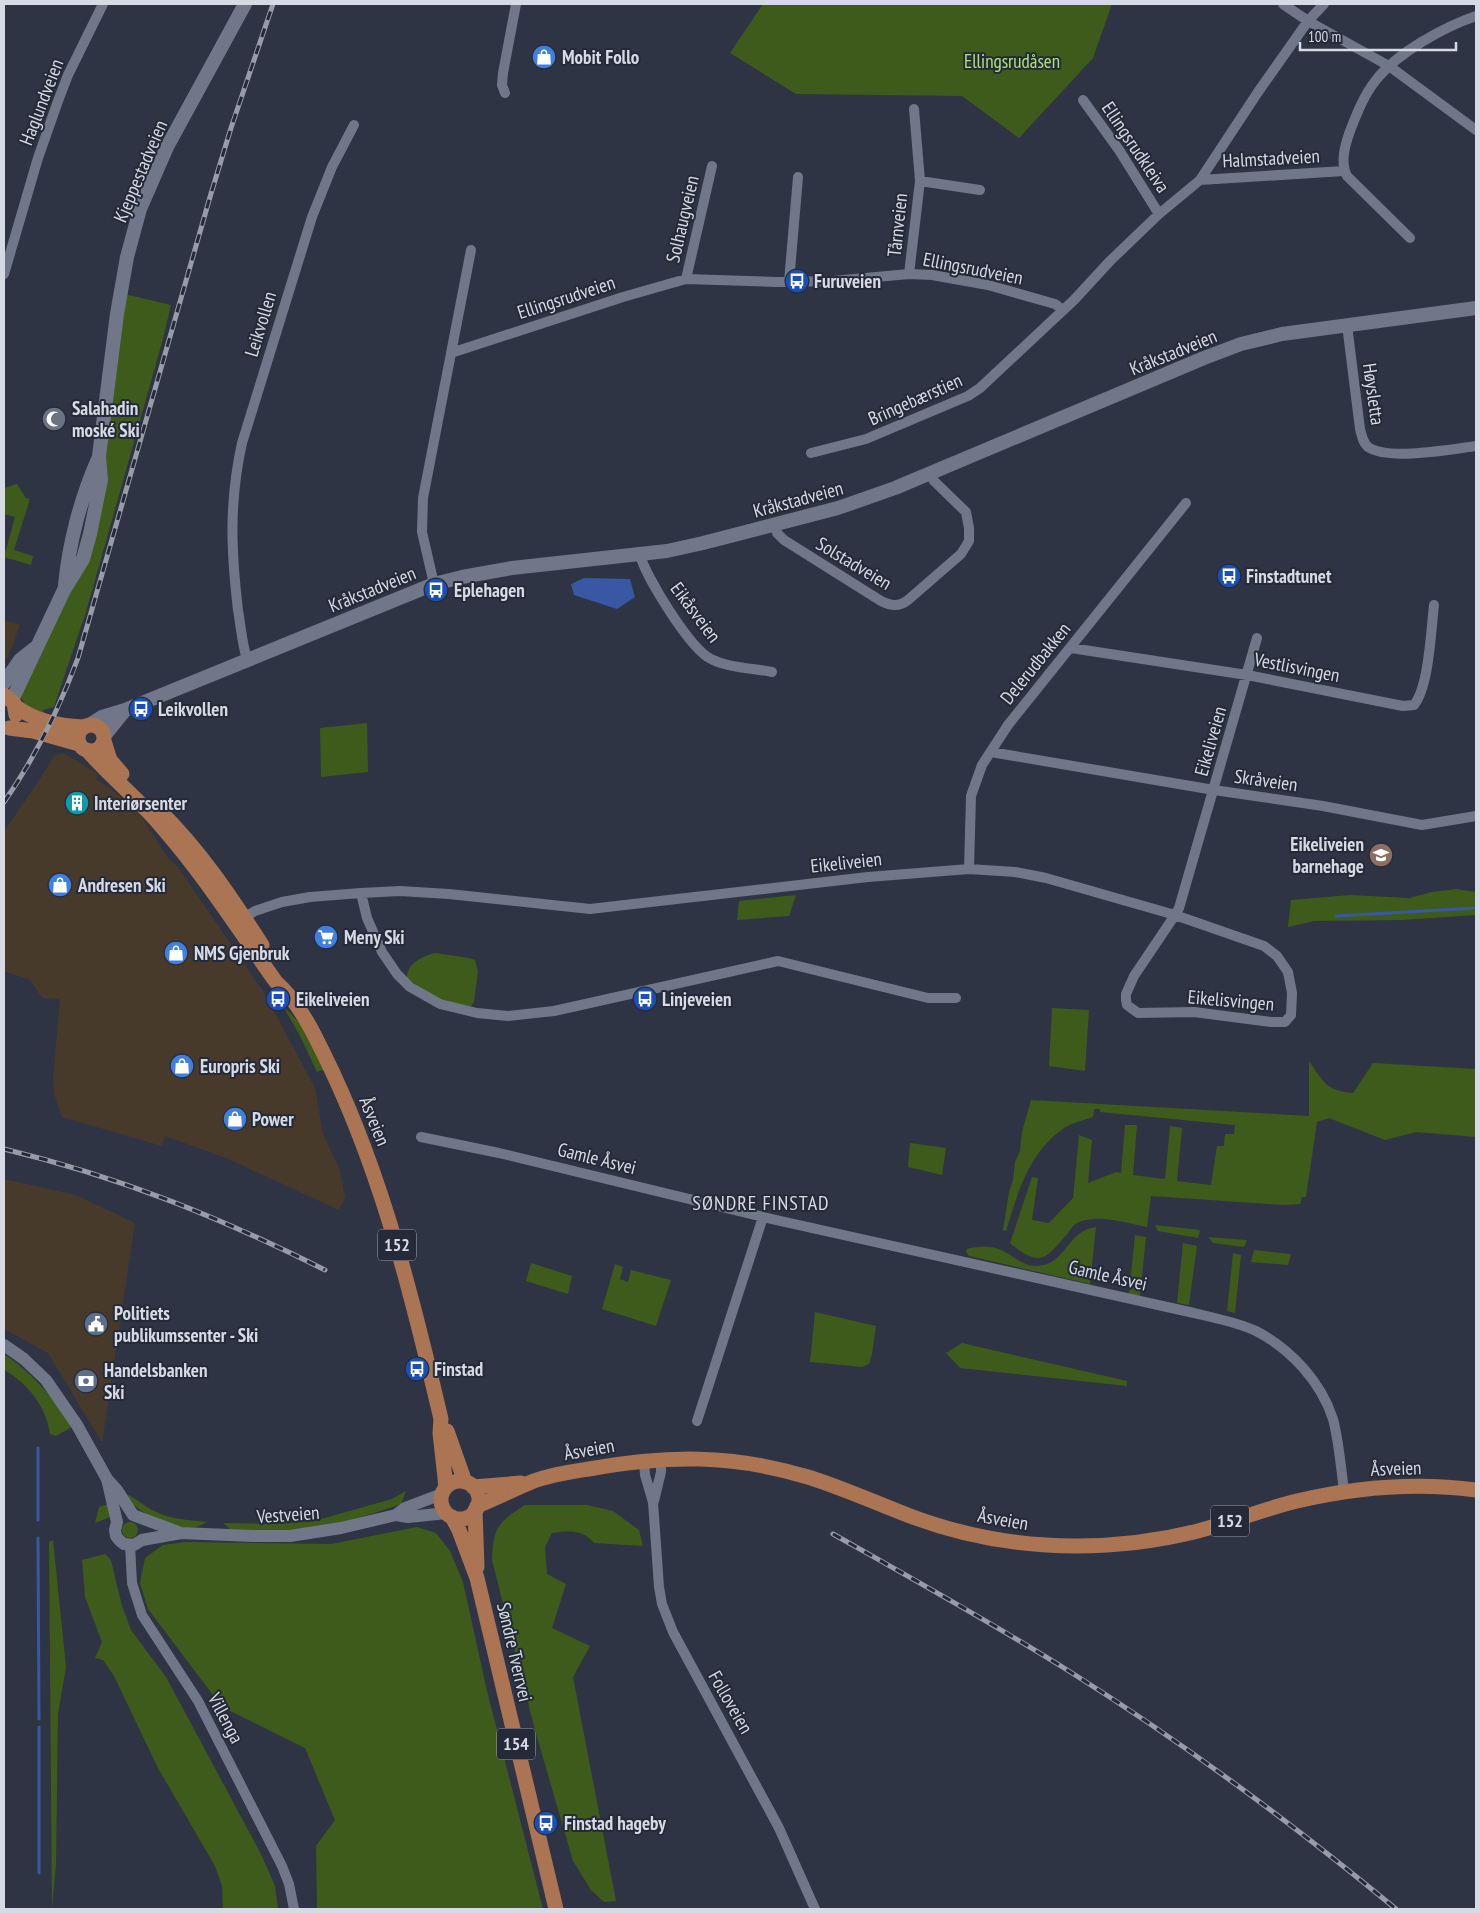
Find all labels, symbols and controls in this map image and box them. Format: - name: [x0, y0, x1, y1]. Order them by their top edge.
- scale bar: [1300, 20, 1456, 52]
- text: 100 m: [1308, 27, 1341, 46]
- shop icon: Mobit Follo: [531, 44, 557, 70]
- place label: Mobit Follo: [562, 45, 639, 69]
- park label: Ellingsrudåsen: [964, 49, 1060, 73]
- street label: Haglundveien: [14, 55, 68, 149]
- street label: Ellingsrudkleiva: [1097, 97, 1175, 197]
- street label: Kjeppestadveien: [108, 116, 172, 226]
- street label: Halmstadveien: [1222, 143, 1320, 173]
- street label: Solhaugveien: [660, 173, 704, 265]
- street label: Tårnveien: [882, 192, 912, 258]
- street label: Ellingsrudveien: [921, 247, 1025, 289]
- bus stop icon: Furuveien: [784, 268, 810, 294]
- place label: Furuveien: [814, 269, 881, 293]
- street label: Ellingsrudveien: [514, 270, 618, 324]
- street label: Leikvollen: [239, 288, 281, 360]
- street label: Kråkstadveien: [1126, 324, 1220, 380]
- street label: Høysletta: [1358, 362, 1390, 426]
- street label: Bringebærstien: [864, 368, 966, 430]
- place label: Salahadin moské Ski: [72, 396, 140, 442]
- mosque icon: Salahadin moské Ski: [41, 406, 67, 432]
- street label: Kråkstadveien: [750, 475, 846, 523]
- street label: Solstadveien: [812, 531, 896, 595]
- street label: Kråkstadveien: [325, 561, 419, 617]
- bus stop icon: Finstadtunet: [1216, 563, 1242, 589]
- place label: Finstadtunet: [1246, 564, 1332, 588]
- bus stop icon: Eplehagen: [423, 577, 449, 603]
- street label: Eikåsveien: [666, 577, 726, 647]
- place label: Eplehagen: [454, 578, 525, 602]
- street label: Delerudbakken: [995, 617, 1075, 709]
- street label: Vestlisvingen: [1251, 647, 1342, 687]
- bus stop icon: Leikvollen: [128, 696, 154, 722]
- place label: Leikvollen: [158, 697, 228, 721]
- street label: Eikeliveien: [1189, 703, 1231, 779]
- street label: Skråveien: [1233, 764, 1299, 796]
- building icon: Interiørsenter: [64, 790, 90, 816]
- place label: Interiørsenter: [94, 791, 188, 815]
- place label: Eikeliveien barnehage: [1290, 832, 1364, 878]
- school or university icon: Eikeliveien barnehage: [1368, 842, 1394, 868]
- street label: Eikeliveien: [809, 846, 883, 878]
- shop icon: Andresen Ski: [47, 872, 73, 898]
- place label: Andresen Ski: [77, 873, 166, 897]
- supermarket icon: Meny Ski: [313, 924, 339, 950]
- place label: Meny Ski: [344, 925, 405, 949]
- shop icon: NMS Gjenbruk: [163, 940, 189, 966]
- place label: NMS Gjenbruk: [194, 941, 290, 965]
- street label: Eikelisvingen: [1187, 984, 1275, 1016]
- bus stop icon: Eikeliveien: [265, 986, 291, 1012]
- bus stop icon: Linjeveien: [632, 986, 658, 1012]
- place label: Eikeliveien: [296, 987, 370, 1011]
- place label: Linjeveien: [662, 987, 732, 1011]
- shop icon: Europris Ski: [169, 1053, 195, 1079]
- place label: Europris Ski: [200, 1054, 280, 1078]
- street label: Åsveien: [354, 1093, 396, 1149]
- shop icon: Power: [222, 1106, 248, 1132]
- place label: Power: [252, 1107, 294, 1131]
- street label: Gamle Åsvei: [555, 1137, 639, 1179]
- district label: SØNDRE FINSTAD: [692, 1190, 830, 1216]
- road number: 152: [378, 1230, 416, 1260]
- street label: Gamle Åsvei: [1066, 1254, 1150, 1296]
- place label: Politiets publikumssenter - Ski: [114, 1301, 258, 1347]
- public building icon: Politiets publikumssenter - Ski: [83, 1311, 109, 1337]
- bus stop icon: Finstad: [404, 1356, 430, 1382]
- place label: Finstad: [434, 1357, 483, 1381]
- place label: Handelsbanken Ski: [104, 1358, 207, 1404]
- bank icon: Handelsbanken Ski: [73, 1368, 99, 1394]
- street label: Åsveien: [562, 1433, 616, 1465]
- street label: Åsveien: [1370, 1455, 1422, 1481]
- street label: Vestveien: [255, 1500, 320, 1528]
- street label: Åsveien: [976, 1503, 1030, 1535]
- road number: 152: [1211, 1505, 1249, 1536]
- street label: Søndre Tverrvei: [492, 1600, 538, 1704]
- street label: Folloveien: [703, 1666, 759, 1738]
- street label: Villenga: [202, 1688, 249, 1747]
- road number: 154: [497, 1728, 535, 1760]
- bus stop icon: Finstad hageby: [533, 1810, 559, 1836]
- place label: Finstad hageby: [564, 1811, 666, 1835]

